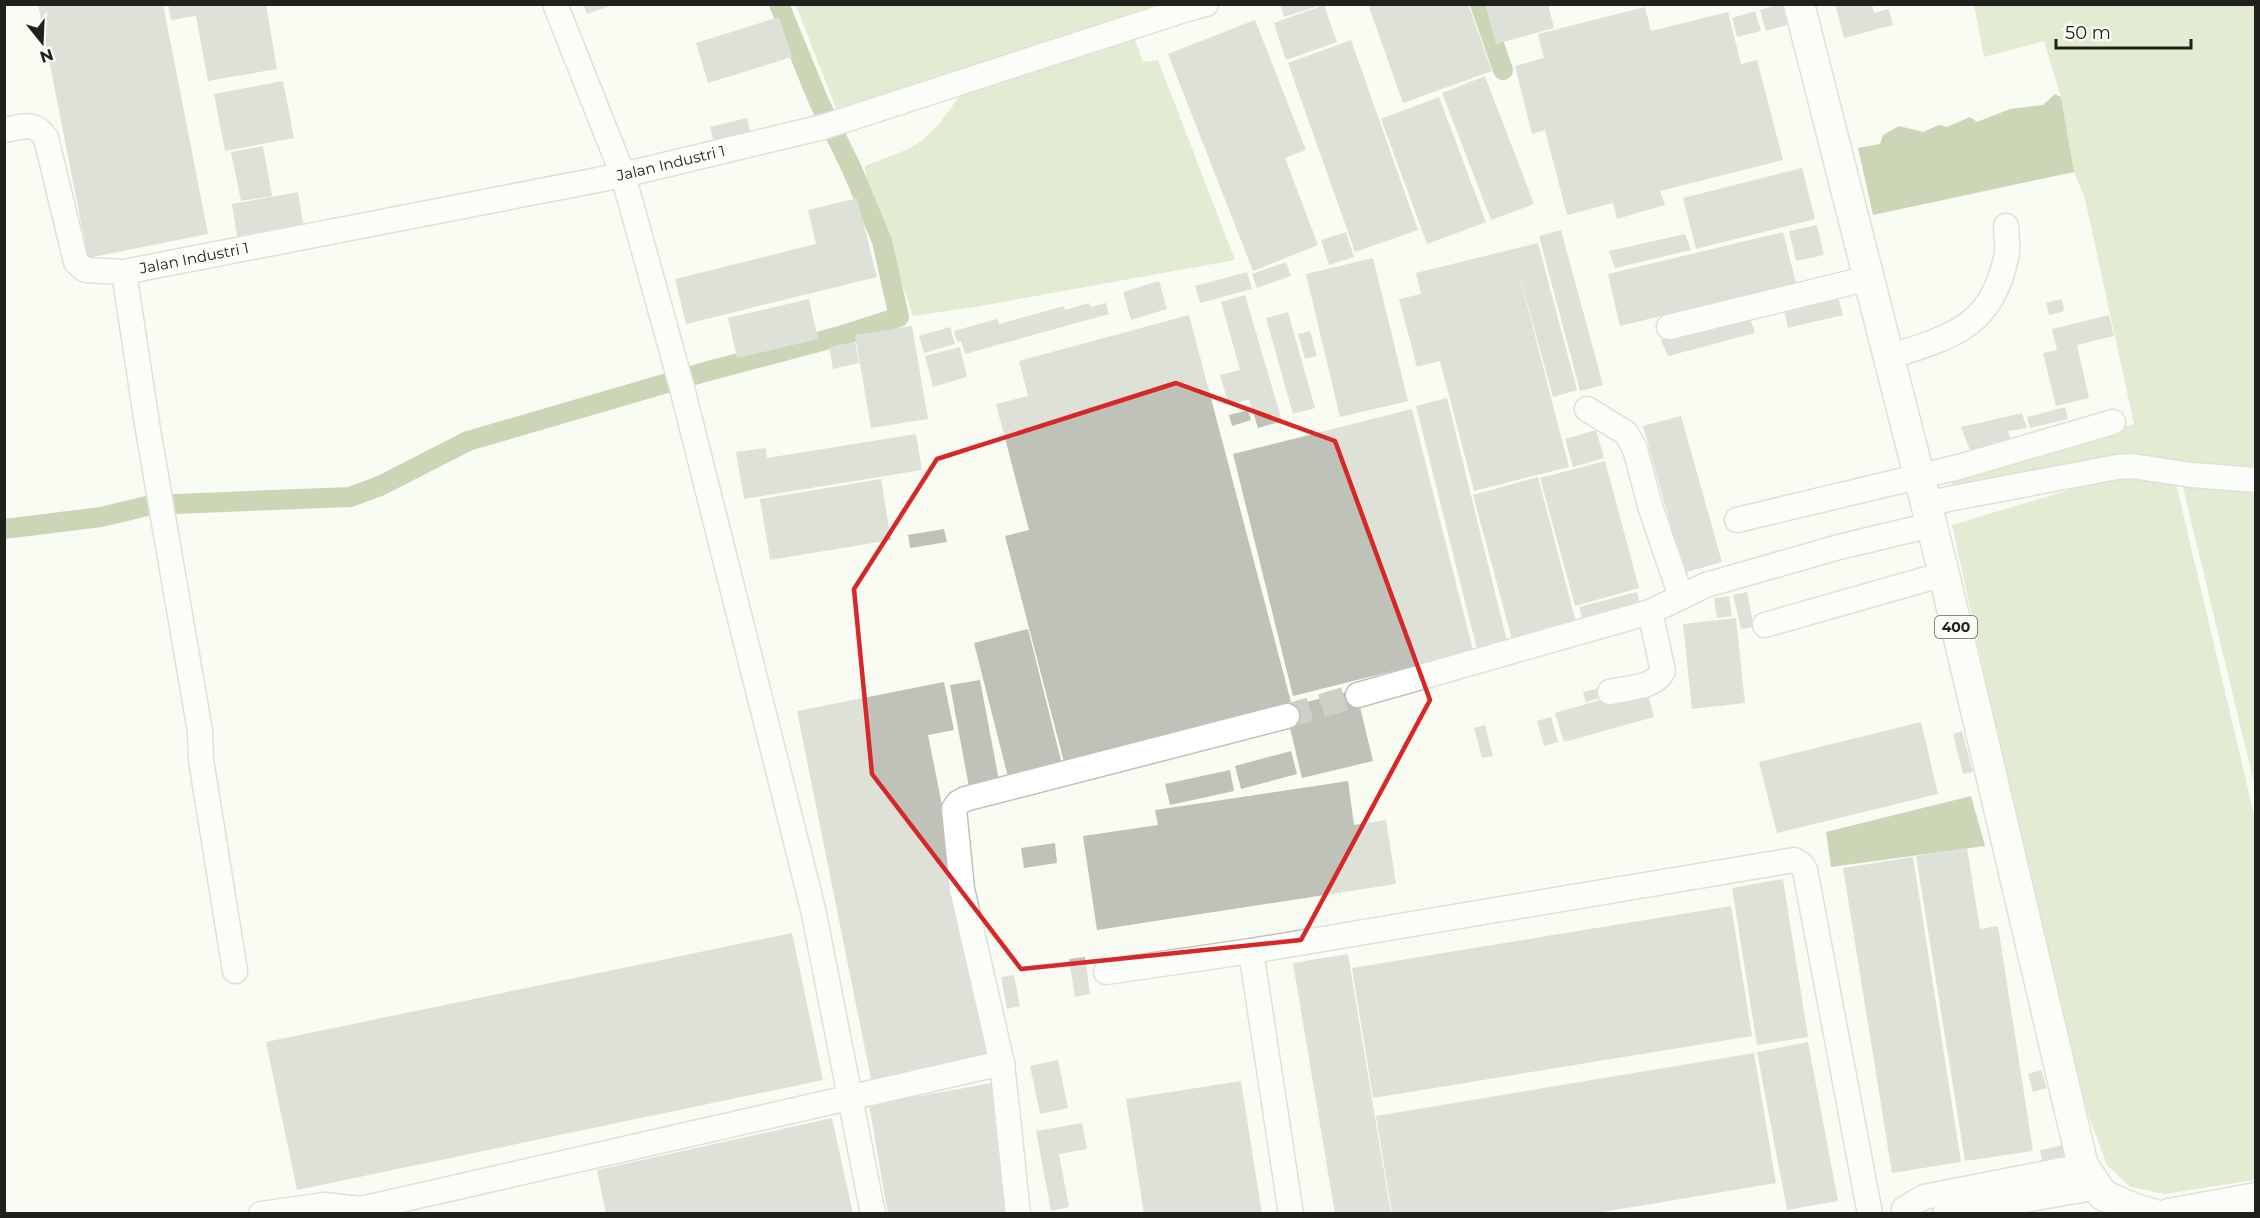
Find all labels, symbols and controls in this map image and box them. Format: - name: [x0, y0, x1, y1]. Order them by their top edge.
- north arrow: [12, 12, 72, 72]
- scale bar: [2056, 12, 2191, 50]
- text: 50 m: [2065, 22, 2111, 44]
- text: N: [37, 45, 56, 67]
- street label: Jalan Industri 1: [614, 141, 727, 185]
- street label: Jalan Industri 1: [137, 238, 250, 278]
- road number: 400: [1935, 616, 1977, 638]

